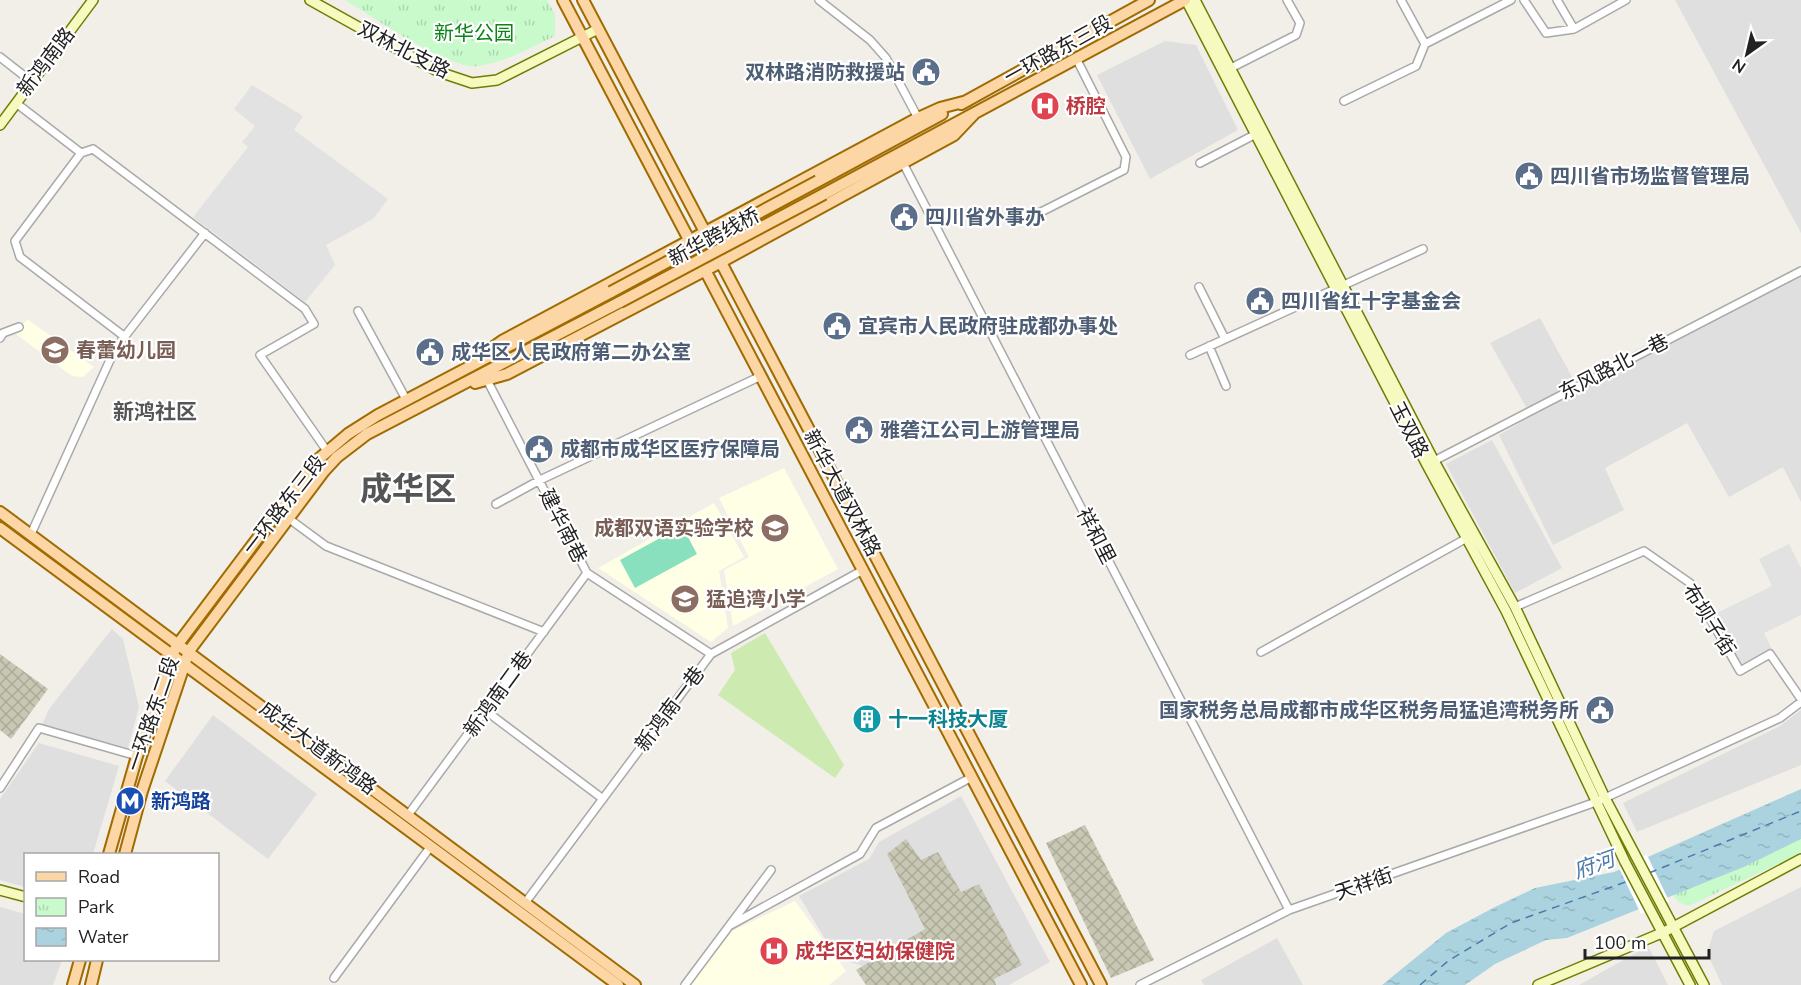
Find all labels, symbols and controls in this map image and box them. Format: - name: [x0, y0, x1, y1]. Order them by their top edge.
- street label: 一环路东三段: [999, 9, 1117, 91]
- street label: 双林北支路: [353, 15, 455, 85]
- park label: 新华公园: [434, 20, 514, 47]
- street label: 新鸿南路: [11, 22, 81, 102]
- north arrow: [1717, 24, 1777, 84]
- text: N: [1728, 53, 1750, 78]
- public building icon: 双林路消防救援站: [910, 56, 942, 88]
- place label: 双林路消防救援站: [745, 59, 905, 86]
- hospital icon: 桥腔: [1029, 90, 1061, 122]
- place label: 桥腔: [1066, 93, 1106, 120]
- public building icon: 四川省市场监督管理局: [1513, 160, 1545, 192]
- place label: 四川省市场监督管理局: [1550, 163, 1750, 190]
- public building icon: 四川省外事办: [888, 201, 920, 233]
- street label: 新华跨线桥: [664, 202, 764, 272]
- place label: 四川省外事办: [925, 204, 1045, 231]
- public building icon: 四川省红十字基金会: [1244, 285, 1276, 317]
- place label: 四川省红十字基金会: [1281, 288, 1461, 315]
- public building icon: 宜宾市人民政府驻成都办事处: [821, 310, 853, 342]
- place label: 宜宾市人民政府驻成都办事处: [858, 313, 1118, 340]
- street label: 东风路北一巷: [1554, 328, 1674, 406]
- school or university icon: 春蕾幼儿园: [39, 334, 71, 366]
- public building icon: 成华区人民政府第二办公室: [414, 336, 446, 368]
- place label: 春蕾幼儿园: [76, 337, 176, 364]
- place label: 成华区人民政府第二办公室: [451, 339, 691, 366]
- street label: 玉双路: [1383, 397, 1435, 463]
- district label: 新鸿社区: [113, 398, 197, 426]
- public building icon: 雅砻江公司上游管理局: [843, 414, 875, 446]
- place label: 雅砻江公司上游管理局: [880, 417, 1080, 444]
- street label: 新华大道双林路: [797, 425, 887, 561]
- public building icon: 成都市成华区医疗保障局: [523, 433, 555, 465]
- place label: 成都市成华区医疗保障局: [560, 436, 780, 463]
- street label: 一环路东三段: [236, 449, 332, 561]
- district label: 成华区: [360, 468, 456, 511]
- street label: 建华南巷: [533, 484, 593, 568]
- street label: 祥和里: [1070, 503, 1122, 569]
- school or university icon: 成都双语实验学校: [759, 512, 791, 544]
- place label: 成都双语实验学校: [594, 515, 754, 542]
- street label: 布坝子街: [1676, 579, 1742, 661]
- school or university icon: 猛追湾小学: [669, 583, 701, 615]
- place label: 猛追湾小学: [706, 586, 806, 613]
- street label: 新鸿南二巷: [458, 646, 538, 742]
- street label: 一环路东二段: [121, 653, 185, 775]
- street label: 新鸿南一巷: [629, 661, 711, 757]
- public building icon: 国家税务总局成都市成华区税务局猛追湾税务所: [1584, 694, 1616, 726]
- street label: 成华大道新鸿路: [254, 695, 382, 801]
- place label: 国家税务总局成都市成华区税务局猛追湾税务所: [1159, 697, 1579, 724]
- building icon: 十一科技大厦: [851, 703, 883, 735]
- place label: 十一科技大厦: [888, 706, 1008, 733]
- metro station icon: 新鸿路: [114, 785, 146, 817]
- place label: 新鸿路: [151, 788, 211, 815]
- water label: 府河: [1570, 844, 1622, 885]
- legend: [24, 853, 219, 961]
- street label: 天祥街: [1331, 861, 1397, 907]
- text: Road: [78, 865, 120, 889]
- text: Park: [78, 895, 115, 919]
- scale bar: [1585, 922, 1710, 960]
- text: Water: [78, 925, 129, 949]
- text: 100 m: [1594, 931, 1646, 955]
- hospital icon: 成华区妇幼保健院: [758, 935, 790, 967]
- place label: 成华区妇幼保健院: [795, 938, 955, 965]

